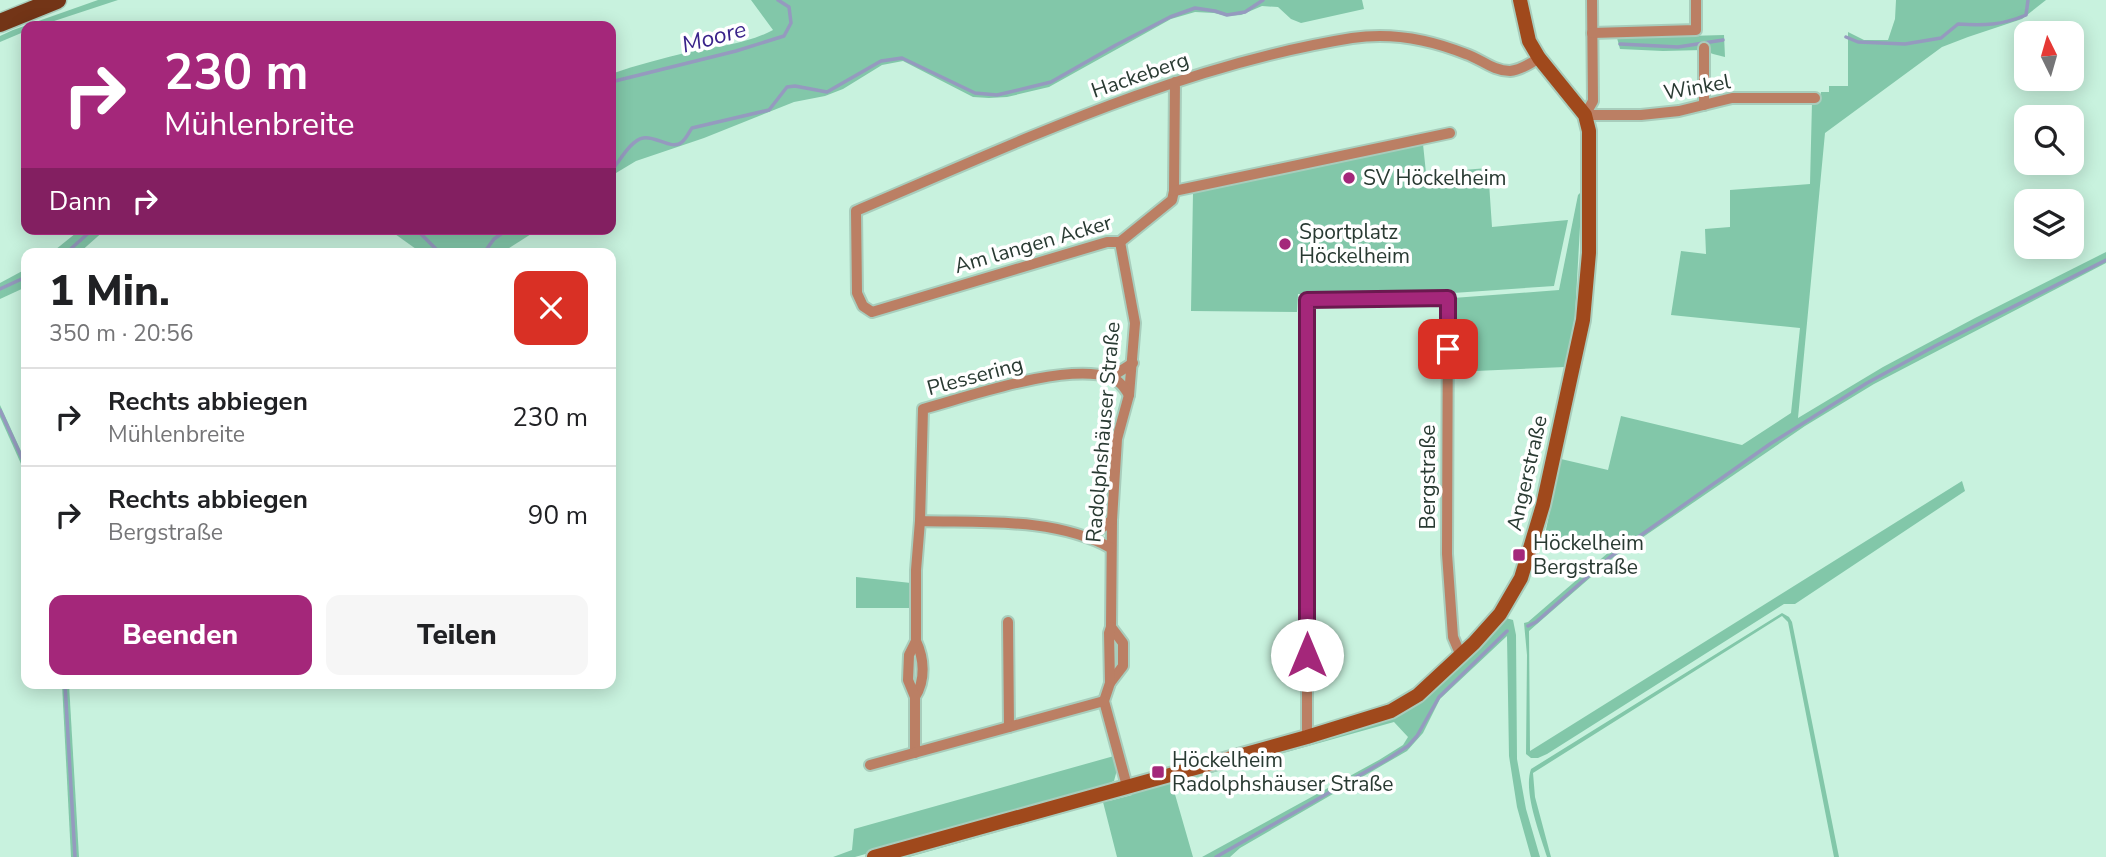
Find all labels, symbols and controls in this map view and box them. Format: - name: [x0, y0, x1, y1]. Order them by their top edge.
- water label: Moore: [678, 14, 750, 60]
- north arrow: [2014, 21, 2084, 91]
- map controls: [2014, 21, 2084, 259]
- text: 230 m: [164, 39, 308, 106]
- street label: Hackeberg: [1088, 45, 1192, 105]
- icon: right: [49, 49, 140, 140]
- street label: Winkel: [1661, 67, 1733, 107]
- text: Mühlenbreite: [164, 103, 354, 146]
- button: search: [2014, 105, 2084, 175]
- place label: SV Höckelheim: [1363, 164, 1507, 192]
- marker: SV Höckelheim: [1341, 170, 1357, 186]
- icon: right: [126, 182, 164, 220]
- text: Dann: [49, 184, 112, 219]
- button: layers: [2014, 189, 2084, 259]
- street label: Am langen Acker: [951, 208, 1115, 280]
- place label: Sportplatz Höckelheim: [1299, 218, 1410, 270]
- marker: Sportplatz Höckelheim: [1277, 236, 1293, 252]
- text: 1 Min.: [49, 263, 170, 320]
- button: close: [514, 271, 588, 345]
- text: 350 m · 20:56: [49, 318, 194, 349]
- pin: [1418, 319, 1478, 379]
- street label: Radolphshäuser Straße: [1079, 320, 1127, 544]
- icon: arrive: [1429, 330, 1467, 368]
- street label: Plessering: [924, 350, 1026, 402]
- text: Rechts abbiegen: [108, 384, 308, 419]
- icon: right: [49, 398, 87, 436]
- text: 230 m: [512, 400, 588, 435]
- street label: Angerstraße: [1500, 412, 1554, 534]
- text: Mühlenbreite: [108, 419, 245, 450]
- street label: Bergstraße: [1414, 424, 1442, 530]
- text: Rechts abbiegen: [108, 482, 308, 517]
- icon: right: [49, 496, 87, 534]
- text: 90 m: [528, 498, 588, 533]
- text: Bergstraße: [108, 517, 223, 548]
- place label: Höckelheim Bergstraße: [1533, 529, 1644, 581]
- marker: Höckelheim Bergstraße: [1511, 547, 1527, 563]
- button: Beenden: [49, 595, 312, 675]
- button: Teilen: [326, 595, 588, 675]
- position arrow: [1270, 618, 1344, 692]
- place label: Höckelheim Radolphshäuser Straße: [1172, 746, 1393, 798]
- marker: Höckelheim Radolphshäuser Straße: [1150, 764, 1166, 780]

